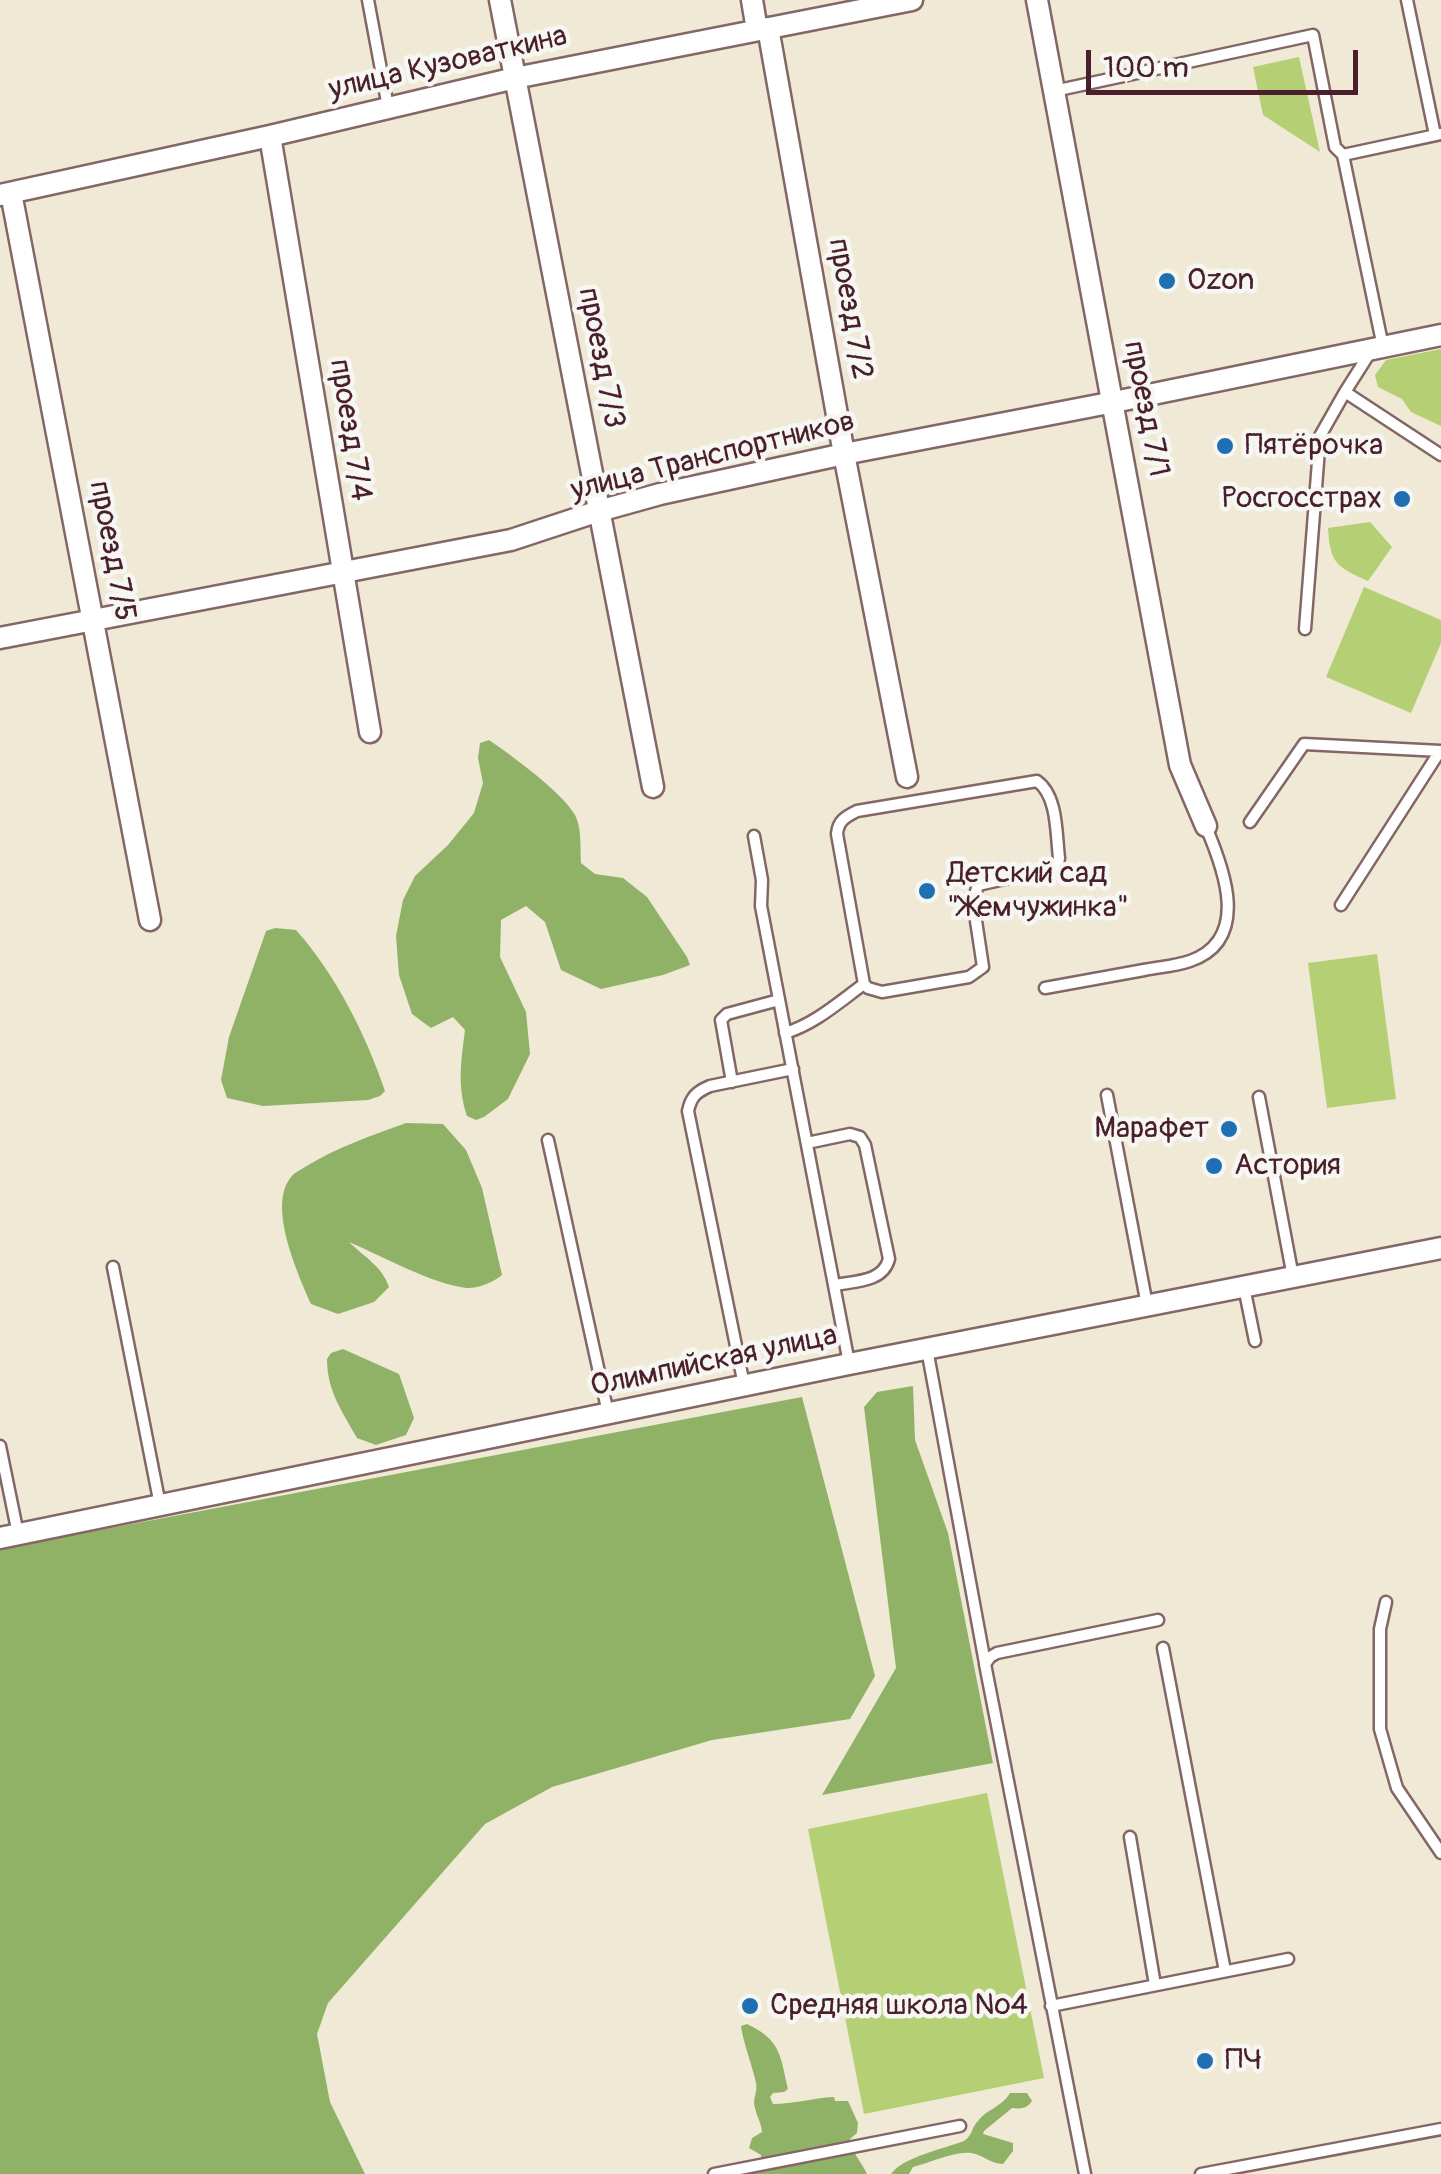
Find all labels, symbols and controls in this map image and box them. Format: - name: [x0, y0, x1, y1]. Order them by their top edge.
- street label: улица Кузоваткина: [325, 19, 571, 109]
- scale bar: [1091, 30, 1364, 92]
- text: 100 m: [1103, 49, 1189, 86]
- street label: проезд 7/2: [819, 236, 879, 382]
- place label: Ozon: [1187, 263, 1254, 299]
- marker: Ozon: [1156, 270, 1178, 292]
- street label: проезд 7/3: [569, 285, 631, 431]
- street label: проезд 7/1: [1114, 338, 1176, 480]
- street label: проезд 7/4: [320, 356, 378, 504]
- street label: улица Транспортников: [567, 404, 859, 510]
- place label: Пятёрочка: [1245, 428, 1383, 464]
- marker: Пятёрочка: [1214, 435, 1236, 457]
- street label: проезд 7/5: [80, 478, 142, 624]
- place label: Росгосстрах: [1221, 481, 1382, 517]
- marker: Росгосстрах: [1391, 488, 1413, 510]
- place label: Детский сад "Жемчужинка": [947, 856, 1129, 926]
- marker: Детский сад "Жемчужинка": [916, 880, 938, 902]
- place label: Марафет: [1094, 1111, 1209, 1147]
- marker: Марафет: [1218, 1118, 1240, 1140]
- place label: Астория: [1234, 1148, 1341, 1184]
- marker: Астория: [1203, 1155, 1225, 1177]
- street label: Олимпийская улица: [588, 1318, 840, 1406]
- place label: Средняя школа №4: [770, 1988, 1028, 2024]
- marker: Средняя школа №4: [739, 1995, 761, 2017]
- place label: ПЧ: [1225, 2043, 1261, 2079]
- marker: ПЧ: [1194, 2050, 1216, 2072]

